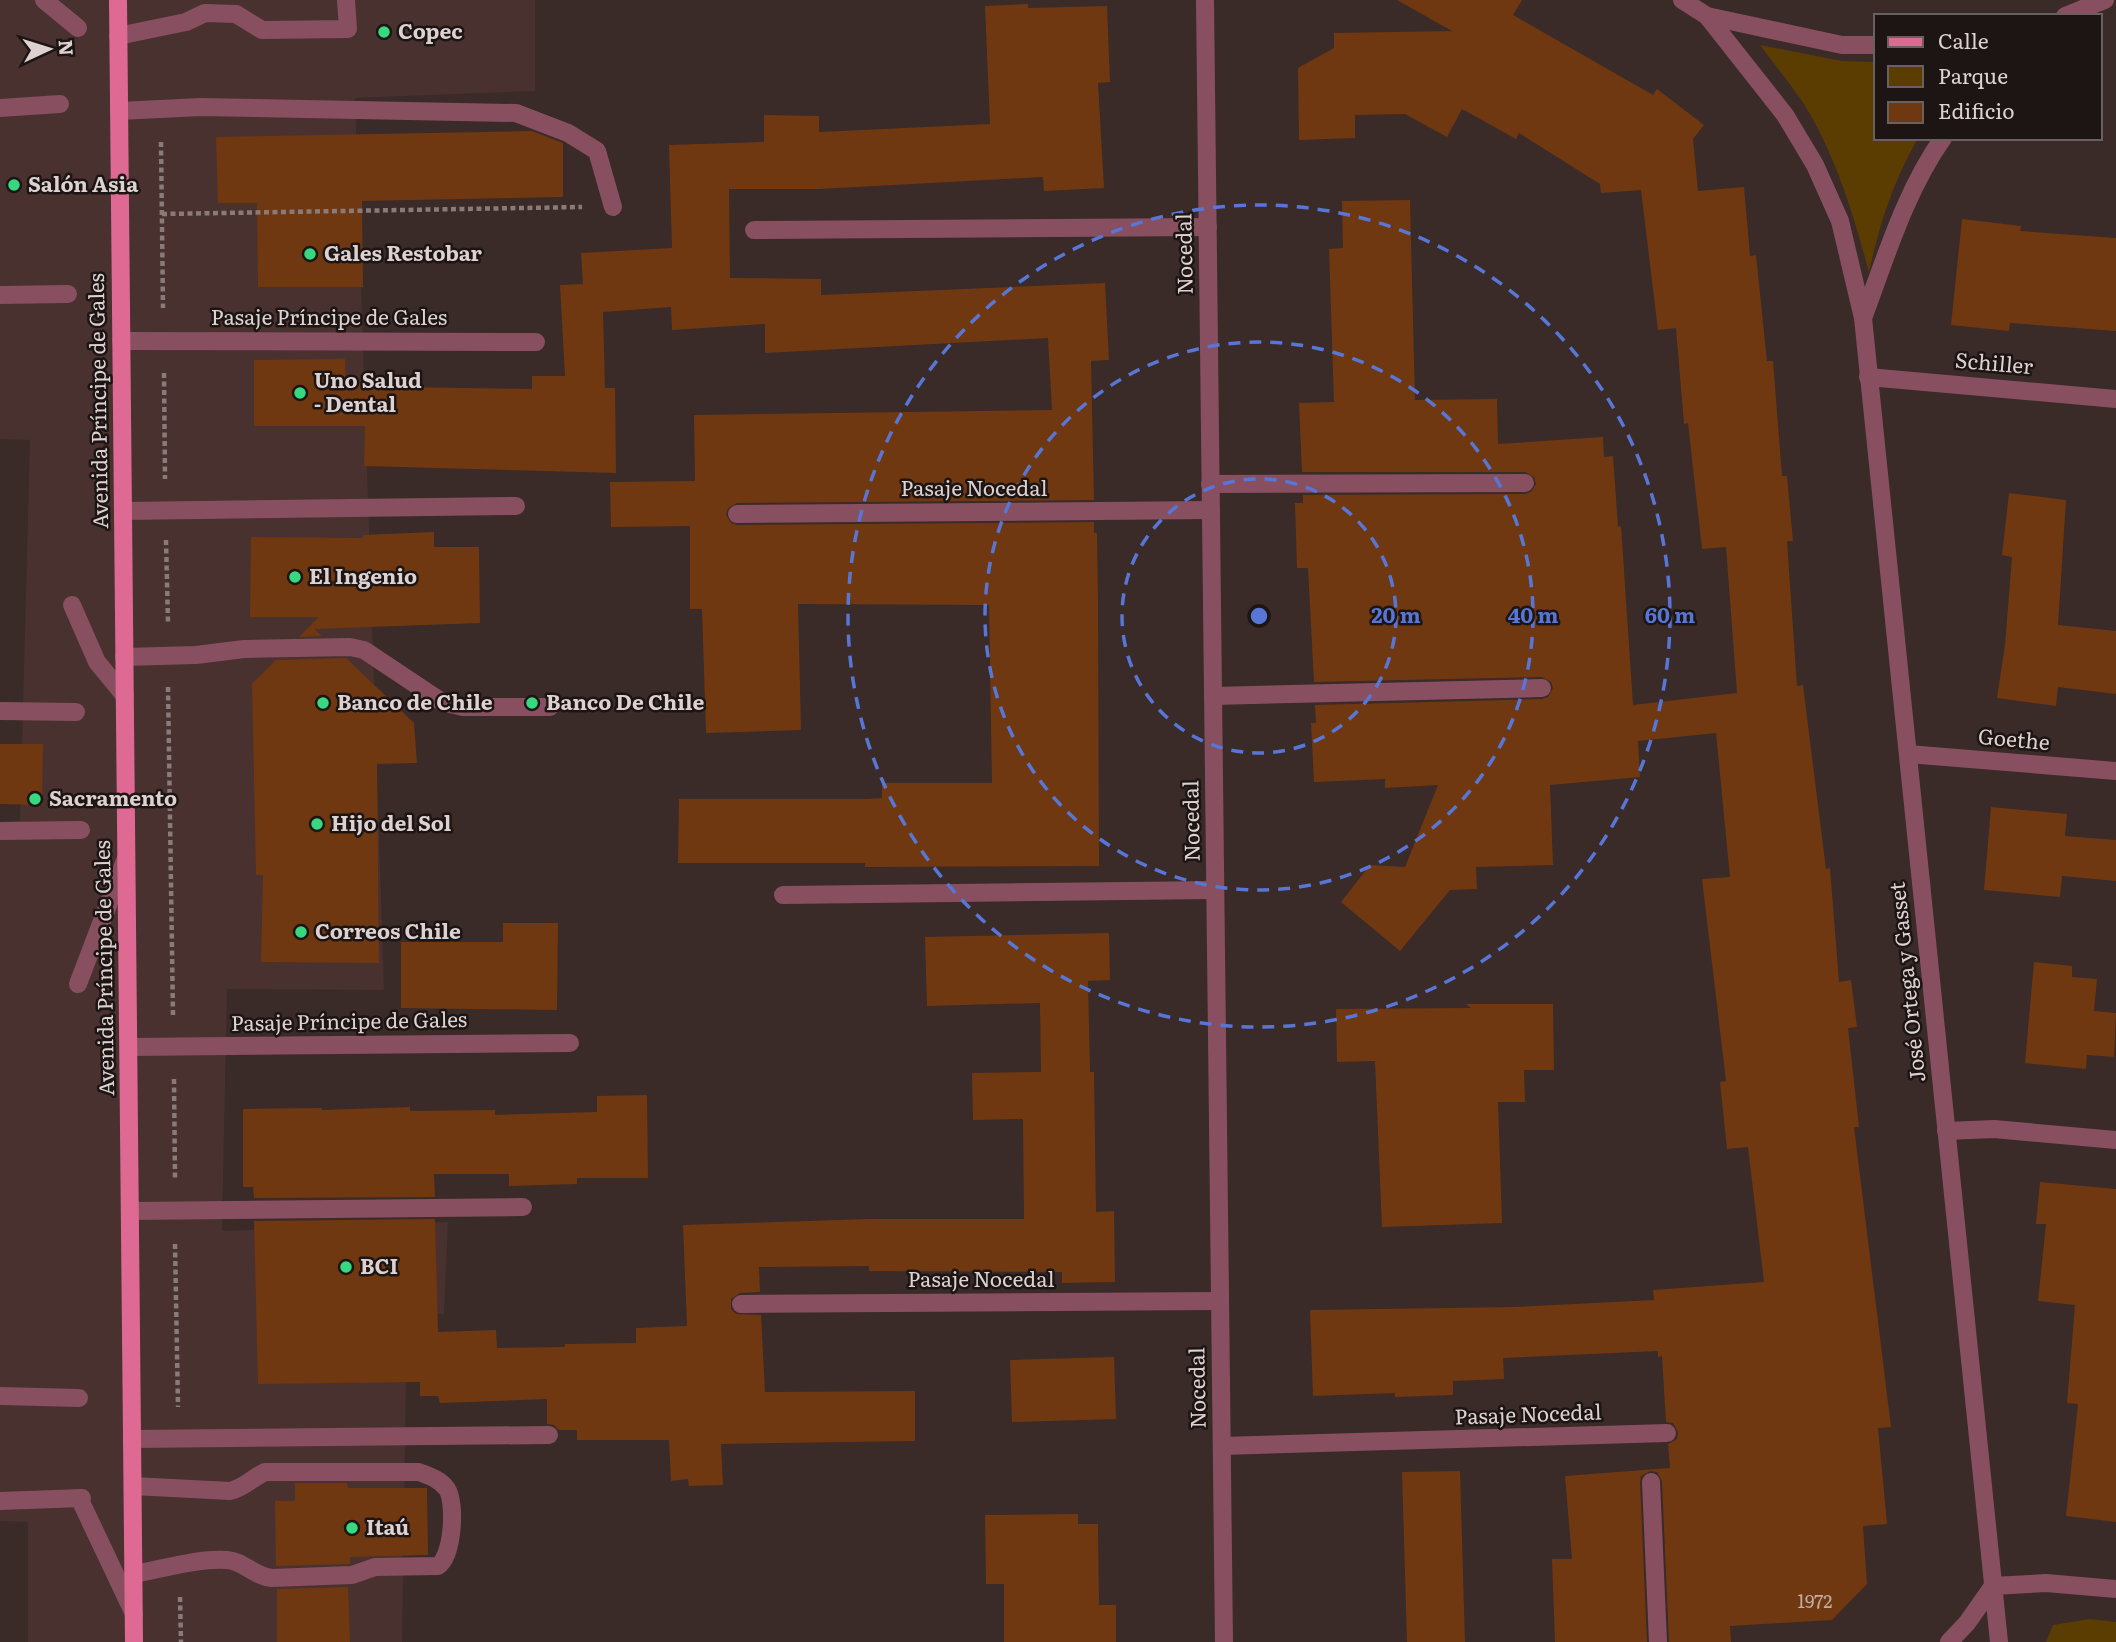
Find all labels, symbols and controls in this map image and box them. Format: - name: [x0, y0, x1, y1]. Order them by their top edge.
- north arrow: [14, 14, 84, 84]
- place label: Copec: [398, 14, 463, 45]
- legend: [1874, 14, 2102, 140]
- marker: Copec: [376, 24, 392, 40]
- text: Calle: [1938, 24, 1989, 55]
- text: N: [52, 39, 81, 57]
- text: Parque: [1938, 59, 2008, 90]
- text: Edificio: [1938, 94, 2014, 125]
- place label: Salón Asia: [28, 167, 139, 198]
- marker: Salón Asia: [6, 177, 22, 193]
- street label: Nocedal: [1166, 213, 1199, 295]
- place label: Gales Restobar: [324, 236, 483, 267]
- marker: Gales Restobar: [302, 246, 318, 262]
- street label: Avenida Príncipe de Gales: [79, 273, 114, 529]
- street label: Pasaje Príncipe de Gales: [211, 300, 447, 331]
- street label: Schiller: [1954, 343, 2035, 380]
- place label: Uno Salud - Dental: [314, 363, 422, 418]
- marker: Uno Salud - Dental: [292, 385, 308, 401]
- street label: Pasaje Nocedal: [900, 471, 1048, 502]
- place label: El Ingenio: [309, 559, 417, 590]
- marker: El Ingenio: [287, 569, 303, 585]
- text: 20 m: [1371, 598, 1421, 629]
- text: 40 m: [1508, 598, 1558, 629]
- text: 60 m: [1645, 598, 1695, 629]
- centre of rings: [1247, 604, 1271, 628]
- place label: Banco de Chile: [337, 685, 493, 716]
- place label: Banco De Chile: [546, 685, 704, 716]
- marker: Banco de Chile: [315, 695, 331, 711]
- marker: Banco De Chile: [524, 695, 540, 711]
- street label: Goethe: [1977, 719, 2051, 756]
- street label: Nocedal: [1173, 780, 1206, 862]
- place label: Sacramento: [49, 781, 177, 812]
- marker: Sacramento: [27, 791, 43, 807]
- place label: Hijo del Sol: [331, 806, 452, 837]
- marker: Hijo del Sol: [309, 816, 325, 832]
- street label: Avenida Príncipe de Gales: [85, 840, 120, 1096]
- street label: José Ortega y Gasset: [1880, 880, 1931, 1084]
- place label: Correos Chile: [315, 914, 461, 945]
- marker: Correos Chile: [293, 924, 309, 940]
- street label: Pasaje Príncipe de Gales: [230, 1002, 467, 1037]
- place label: BCI: [360, 1249, 398, 1280]
- marker: BCI: [338, 1259, 354, 1275]
- street label: Pasaje Nocedal: [907, 1262, 1055, 1293]
- street label: Nocedal: [1179, 1347, 1212, 1429]
- street label: Pasaje Nocedal: [1454, 1394, 1602, 1431]
- place label: Itaú: [366, 1510, 409, 1541]
- marker: Itaú: [344, 1520, 360, 1536]
- house number: 1972: [1798, 1587, 1832, 1614]

